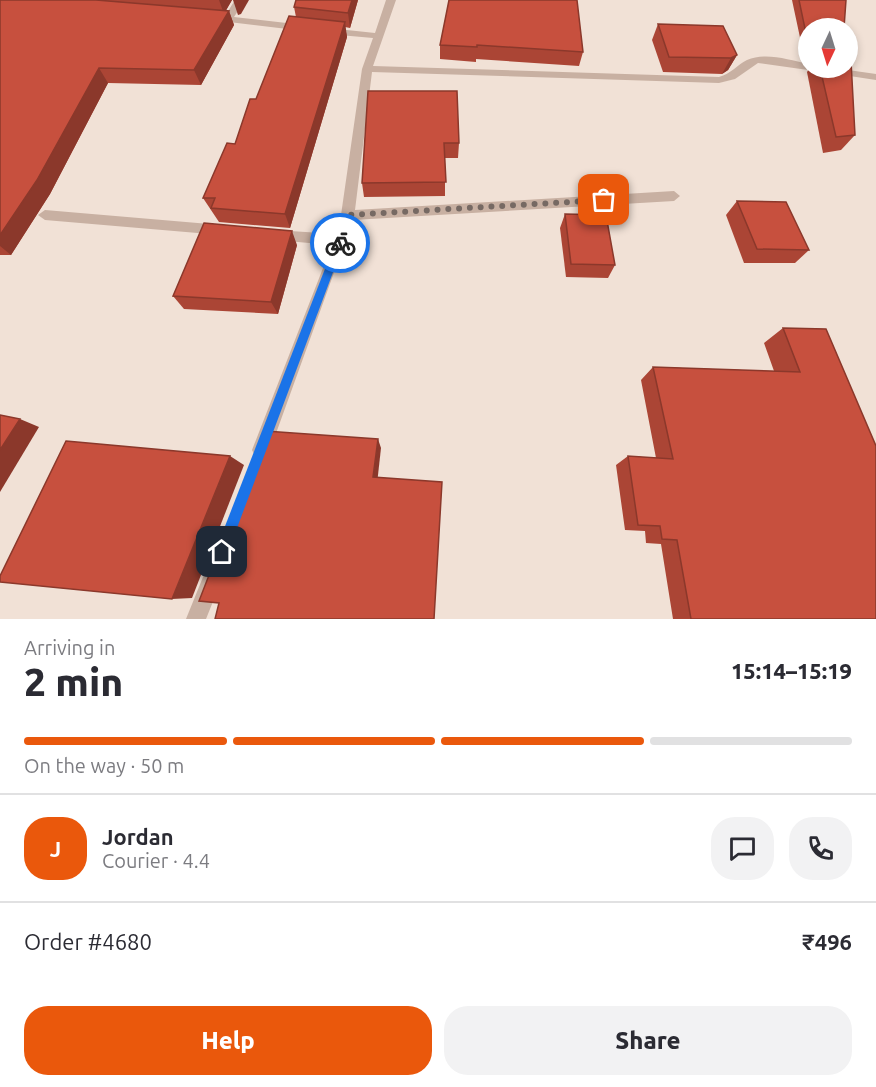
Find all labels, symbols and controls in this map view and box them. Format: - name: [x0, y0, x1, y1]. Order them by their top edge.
- north arrow: [798, 18, 858, 78]
- map controls: [798, 18, 858, 78]
- pin: [578, 174, 629, 225]
- icon: bag: [587, 183, 620, 216]
- courier: [310, 213, 370, 273]
- icon: bike: [324, 227, 357, 260]
- pin: [196, 526, 247, 577]
- icon: home: [205, 535, 238, 568]
- text: Arriving in: [24, 636, 115, 659]
- text: 15:14–15:19: [731, 658, 852, 683]
- text: 2 min: [24, 660, 123, 703]
- text: On the way · 50 m: [24, 754, 184, 777]
- button: chat: [711, 817, 774, 880]
- button: phone: [789, 817, 852, 880]
- text: Jordan: [102, 824, 174, 849]
- text: J: [50, 836, 61, 861]
- text: Courier · 4.4: [102, 849, 210, 872]
- text: Order #4680: [24, 929, 152, 954]
- text: ₹496: [802, 929, 852, 954]
- button: Help: [24, 1006, 432, 1075]
- button: Share: [444, 1006, 852, 1075]

